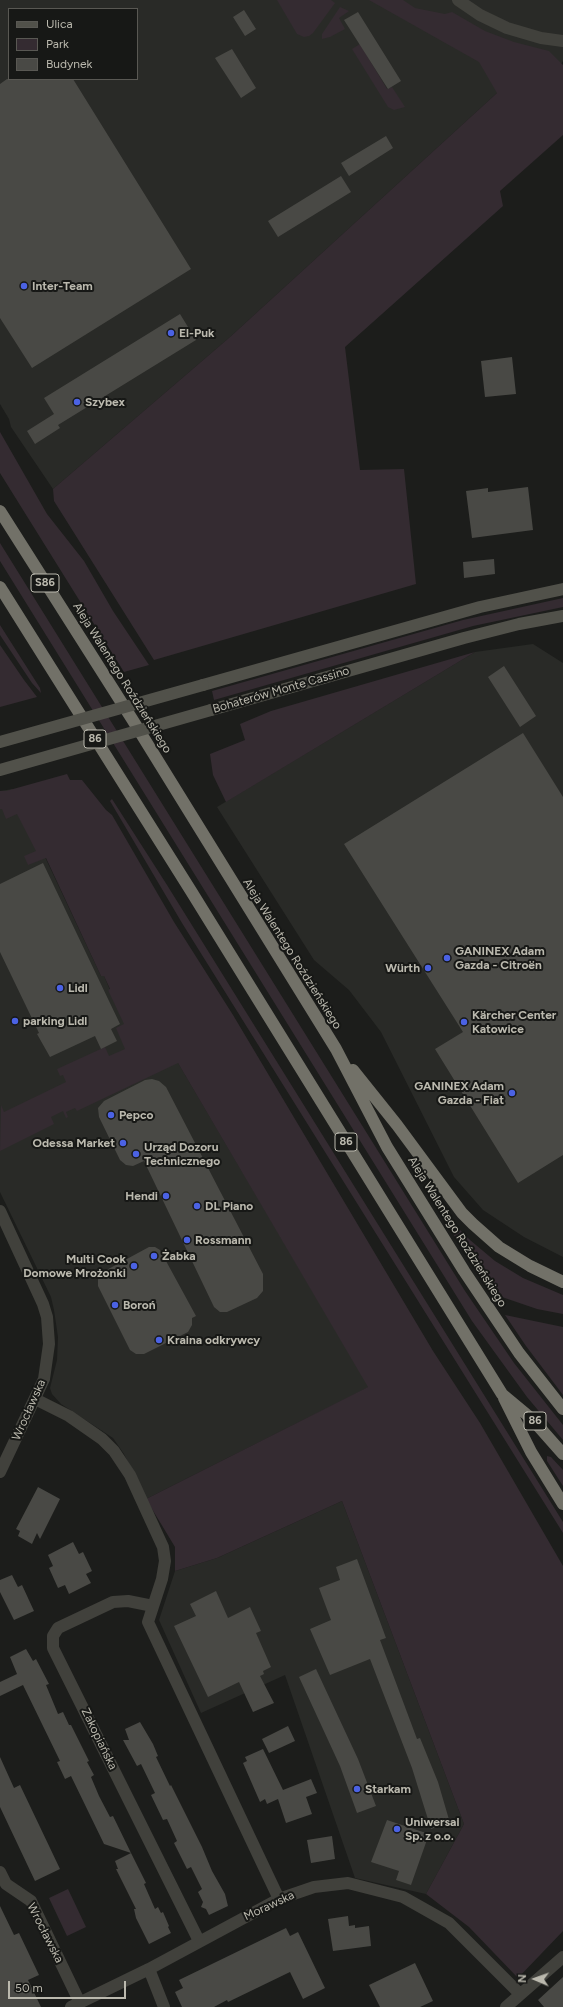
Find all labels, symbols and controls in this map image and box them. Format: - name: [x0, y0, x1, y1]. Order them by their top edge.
- legend: [8, 8, 138, 80]
- text: Ulica: [46, 17, 73, 31]
- text: Park: [46, 37, 69, 51]
- text: Budynek: [46, 57, 92, 71]
- place label: Inter-Team: [32, 279, 93, 293]
- marker: Inter-Team: [19, 281, 29, 291]
- place label: El-Puk: [179, 326, 214, 340]
- marker: El-Puk: [166, 328, 176, 338]
- place label: Szybex: [85, 395, 125, 409]
- marker: Szybex: [72, 397, 82, 407]
- road number: S86: [31, 574, 59, 592]
- street label: Aleja Walentego Roździeńskiego: [70, 600, 174, 756]
- street label: Bohaterów Monte Cassino: [211, 664, 351, 716]
- road number: 86: [84, 730, 106, 748]
- street label: Aleja Walentego Roździeńskiego: [240, 876, 344, 1032]
- place label: GANINEX Adam Gazda - Citroën: [455, 944, 545, 972]
- marker: GANINEX Adam Gazda - Citroën: [442, 953, 452, 963]
- place label: Würth: [385, 961, 420, 975]
- marker: Würth: [423, 963, 433, 973]
- place label: Lidl: [68, 981, 88, 995]
- marker: Lidl: [55, 983, 65, 993]
- place label: Kärcher Center Katowice: [472, 1008, 556, 1036]
- place label: parking Lidl: [23, 1014, 87, 1028]
- marker: parking Lidl: [10, 1016, 20, 1026]
- marker: Kärcher Center Katowice: [459, 1017, 469, 1027]
- place label: GANINEX Adam Gazda - Fiat: [414, 1079, 504, 1107]
- marker: GANINEX Adam Gazda - Fiat: [507, 1088, 517, 1098]
- place label: Pepco: [119, 1108, 153, 1122]
- marker: Pepco: [106, 1110, 116, 1120]
- road number: 86: [335, 1133, 357, 1151]
- place label: Odessa Market: [33, 1136, 115, 1150]
- marker: Odessa Market: [118, 1138, 128, 1148]
- place label: Urząd Dozoru Technicznego: [144, 1140, 220, 1168]
- marker: Urząd Dozoru Technicznego: [131, 1149, 141, 1159]
- street label: Aleja Walentego Roździeńskiego: [405, 1154, 509, 1310]
- place label: Hendi: [125, 1189, 158, 1203]
- marker: Hendi: [161, 1191, 171, 1201]
- place label: DL Piano: [205, 1199, 253, 1213]
- marker: DL Piano: [192, 1201, 202, 1211]
- place label: Rossmann: [195, 1233, 251, 1247]
- marker: Rossmann: [182, 1235, 192, 1245]
- place label: Żabka: [162, 1249, 196, 1263]
- marker: Żabka: [149, 1251, 159, 1261]
- place label: Multi Cook Domowe Mrożonki: [23, 1252, 126, 1280]
- marker: Multi Cook Domowe Mrożonki: [129, 1261, 139, 1271]
- place label: Boroń: [123, 1298, 156, 1312]
- marker: Boroń: [110, 1300, 120, 1310]
- place label: Kraina odkrywcy: [167, 1333, 260, 1347]
- marker: Kraina odkrywcy: [154, 1335, 164, 1345]
- street label: Wrocławska: [9, 1377, 49, 1443]
- road number: 86: [524, 1412, 546, 1430]
- street label: Zakopiańska: [78, 1706, 120, 1772]
- place label: Starkam: [365, 1782, 411, 1796]
- marker: Starkam: [352, 1784, 362, 1794]
- place label: Uniwersal Sp. z o.o.: [405, 1815, 459, 1843]
- marker: Uniwersal Sp. z o.o.: [392, 1824, 402, 1834]
- street label: Morawska: [241, 1888, 297, 1924]
- street label: Wrocławska: [24, 1901, 66, 1965]
- north arrow: [515, 1959, 555, 1999]
- scale bar: [10, 1973, 128, 1999]
- text: N: [516, 1974, 529, 1983]
- text: 50 m: [15, 1981, 43, 1995]

